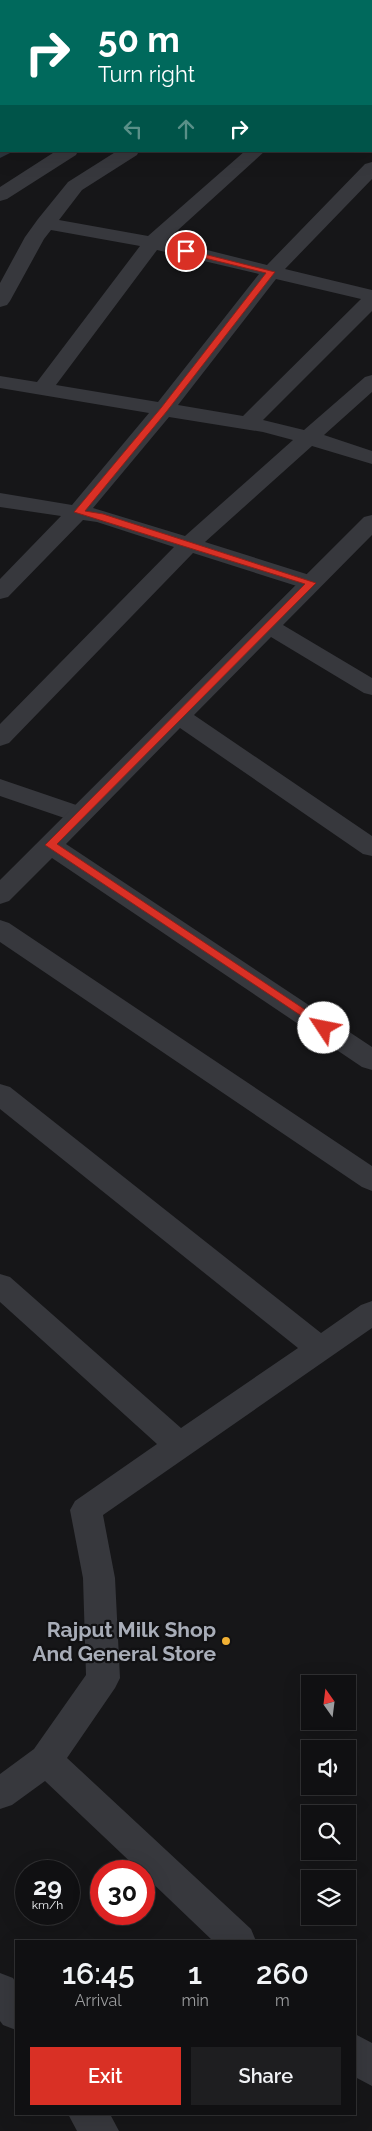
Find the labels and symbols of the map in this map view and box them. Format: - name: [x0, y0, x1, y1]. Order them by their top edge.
- pin: [165, 230, 207, 272]
- position arrow: [297, 1001, 349, 1053]
- place label: Rajput Milk Shop And General Store: [32, 1617, 216, 1666]
- marker: Rajput Milk Shop And General Store: [220, 1635, 232, 1647]
- north arrow: [301, 1675, 356, 1730]
- speed limit sign: 30: [90, 1860, 155, 1925]

